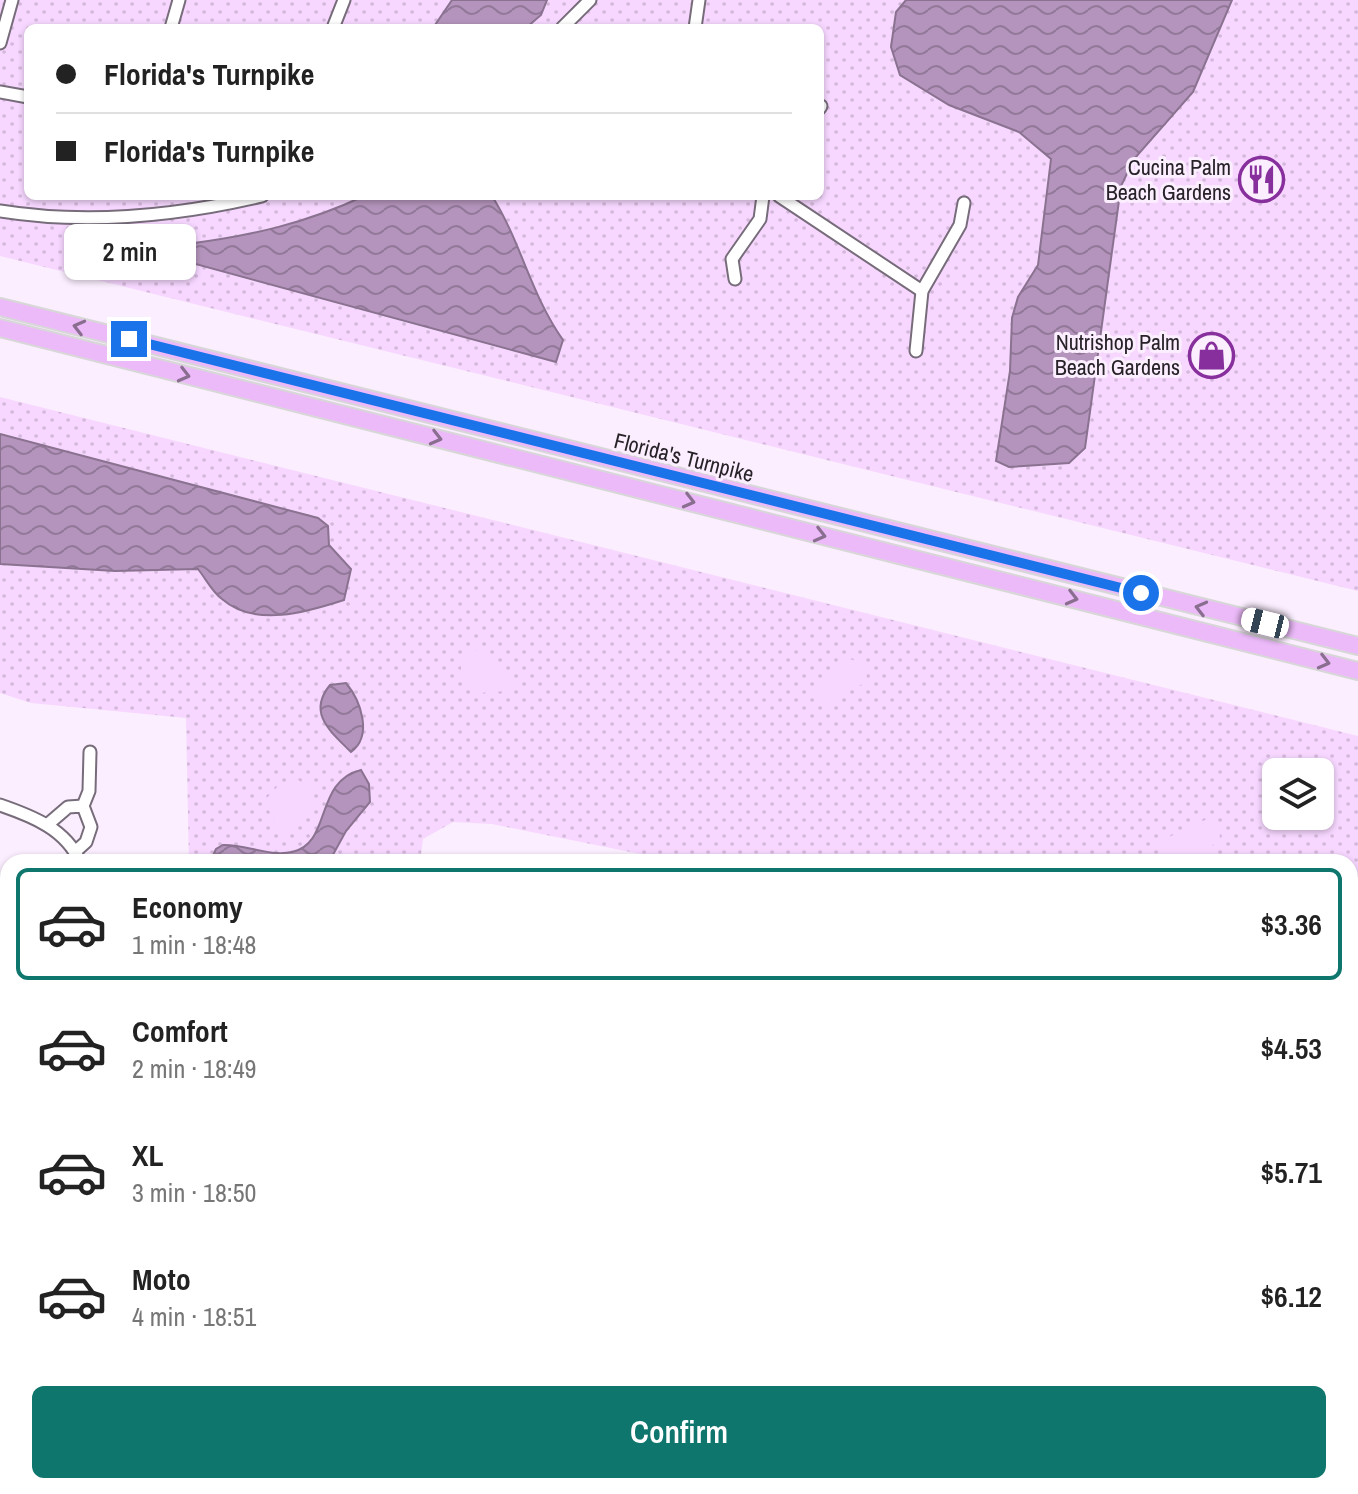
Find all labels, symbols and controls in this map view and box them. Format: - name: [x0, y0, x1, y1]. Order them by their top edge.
- text: Florida's Turnpike: [104, 54, 314, 94]
- text: Florida's Turnpike: [104, 131, 314, 171]
- place label: Cucina Palm Beach Gardens: [1106, 152, 1231, 207]
- restaurant icon: Cucina Palm Beach Gardens: [1238, 156, 1286, 204]
- callout: 2 min: [63, 223, 195, 279]
- text: 2 min: [103, 234, 157, 269]
- one-way arrow: [73, 319, 87, 336]
- route end: [111, 321, 147, 357]
- place label: Nutrishop Palm Beach Gardens: [1055, 327, 1180, 382]
- shop icon: Nutrishop Palm Beach Gardens: [1187, 331, 1235, 379]
- one-way arrow: [177, 365, 191, 382]
- street label: Florida's Turnpike: [611, 425, 757, 489]
- one-way arrow: [429, 429, 443, 446]
- one-way arrow: [681, 492, 695, 509]
- one-way arrow: [812, 525, 826, 542]
- route start: [1123, 575, 1159, 611]
- one-way arrow: [1064, 589, 1078, 606]
- one-way arrow: [1194, 600, 1208, 617]
- car: [1239, 606, 1291, 640]
- one-way arrow: [1316, 653, 1330, 670]
- map controls: [1262, 758, 1334, 830]
- button: layers: [1262, 758, 1334, 830]
- text: Economy: [132, 887, 243, 927]
- icon: car: [36, 888, 108, 960]
- text: $3.36: [1260, 904, 1322, 944]
- text: 1 min · 18:48: [132, 927, 256, 962]
- text: Comfort: [132, 1011, 228, 1051]
- icon: car: [36, 1012, 108, 1084]
- text: $4.53: [1260, 1028, 1322, 1068]
- text: 2 min · 18:49: [132, 1051, 256, 1086]
- text: XL: [132, 1135, 163, 1175]
- icon: car: [36, 1136, 108, 1208]
- text: $5.71: [1260, 1152, 1322, 1192]
- text: 3 min · 18:50: [132, 1175, 256, 1210]
- text: Moto: [132, 1259, 191, 1299]
- icon: car: [36, 1260, 108, 1332]
- text: $6.12: [1260, 1276, 1322, 1316]
- text: 4 min · 18:51: [132, 1299, 256, 1334]
- button: Confirm: [32, 1386, 1326, 1478]

